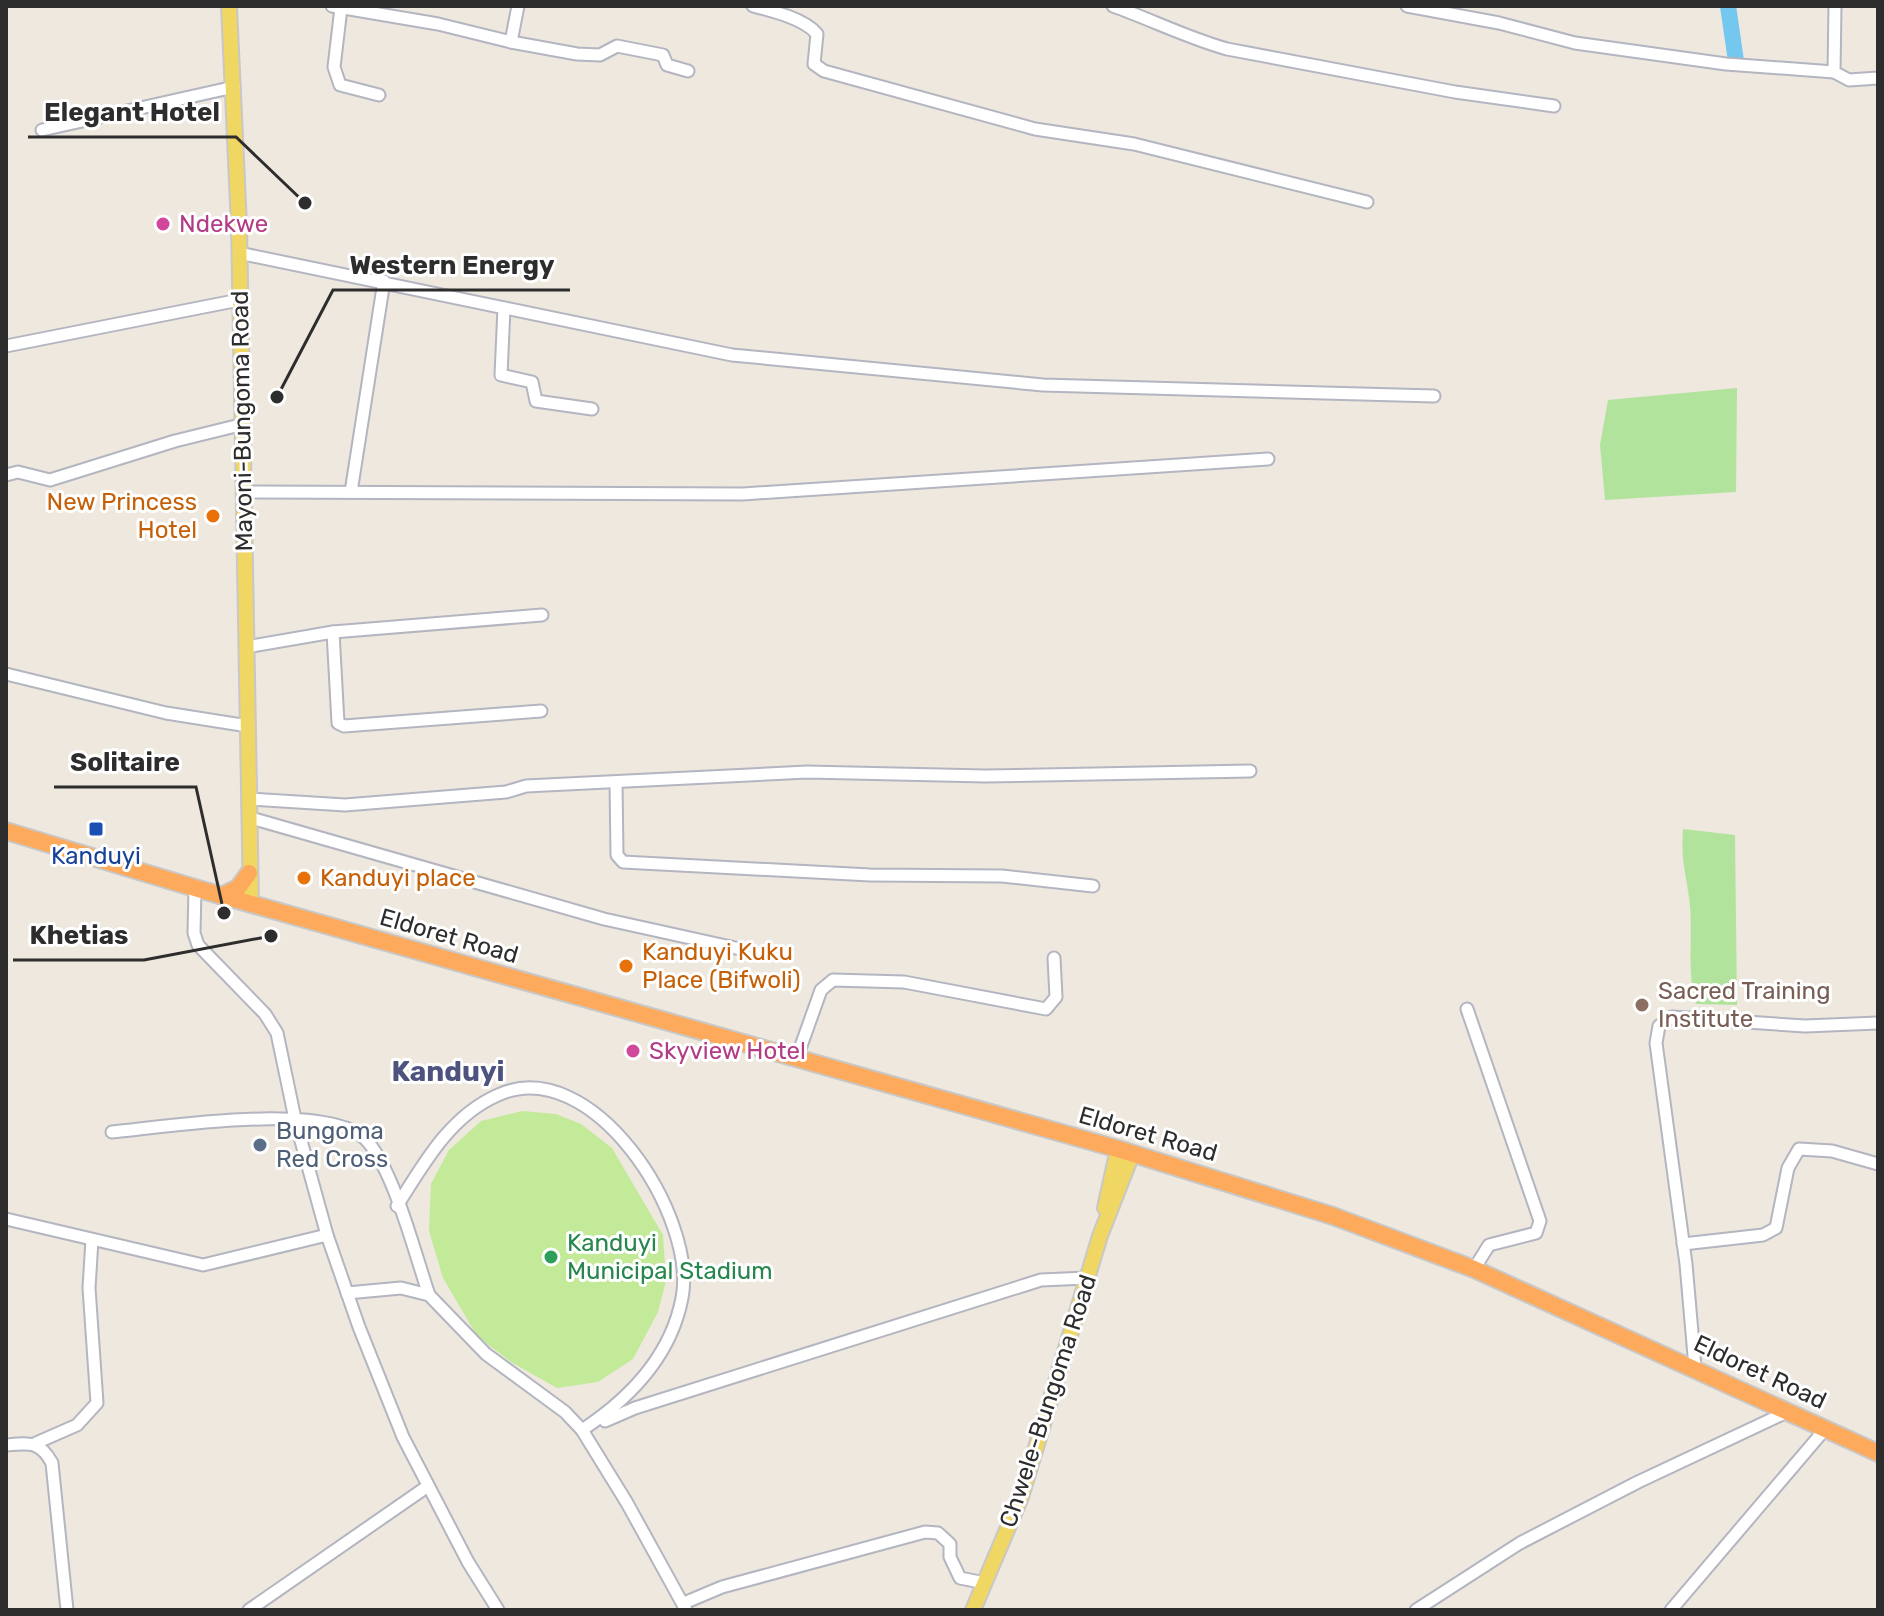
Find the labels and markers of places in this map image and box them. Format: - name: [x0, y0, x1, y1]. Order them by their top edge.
- callout: Elegant Hotel: [28, 87, 236, 137]
- place label: Ndekwe: [179, 210, 268, 238]
- marker: Ndekwe: [154, 215, 172, 233]
- callout: Western Energy: [333, 240, 570, 290]
- place label: New Princess Hotel: [47, 488, 197, 544]
- marker: New Princess Hotel: [204, 507, 222, 525]
- callout: Solitaire: [54, 737, 196, 787]
- marker: Kanduyi: [87, 820, 105, 838]
- place label: Kanduyi: [51, 842, 141, 870]
- place label: Kanduyi place: [320, 864, 476, 892]
- marker: Kanduyi place: [295, 869, 313, 887]
- callout: Khetias: [13, 910, 144, 960]
- place label: Kanduyi Kuku Place (Bifwoli): [642, 938, 801, 994]
- marker: Kanduyi Kuku Place (Bifwoli): [617, 957, 635, 975]
- place label: Sacred Training Institute: [1658, 977, 1830, 1033]
- marker: Sacred Training Institute: [1633, 996, 1651, 1014]
- place label: Skyview Hotel: [649, 1037, 806, 1065]
- marker: Skyview Hotel: [624, 1042, 642, 1060]
- place label: Bungoma Red Cross: [276, 1117, 388, 1173]
- marker: Bungoma Red Cross: [251, 1136, 269, 1154]
- place label: Kanduyi Municipal Stadium: [567, 1229, 773, 1285]
- marker: Kanduyi Municipal Stadium: [542, 1248, 560, 1266]

